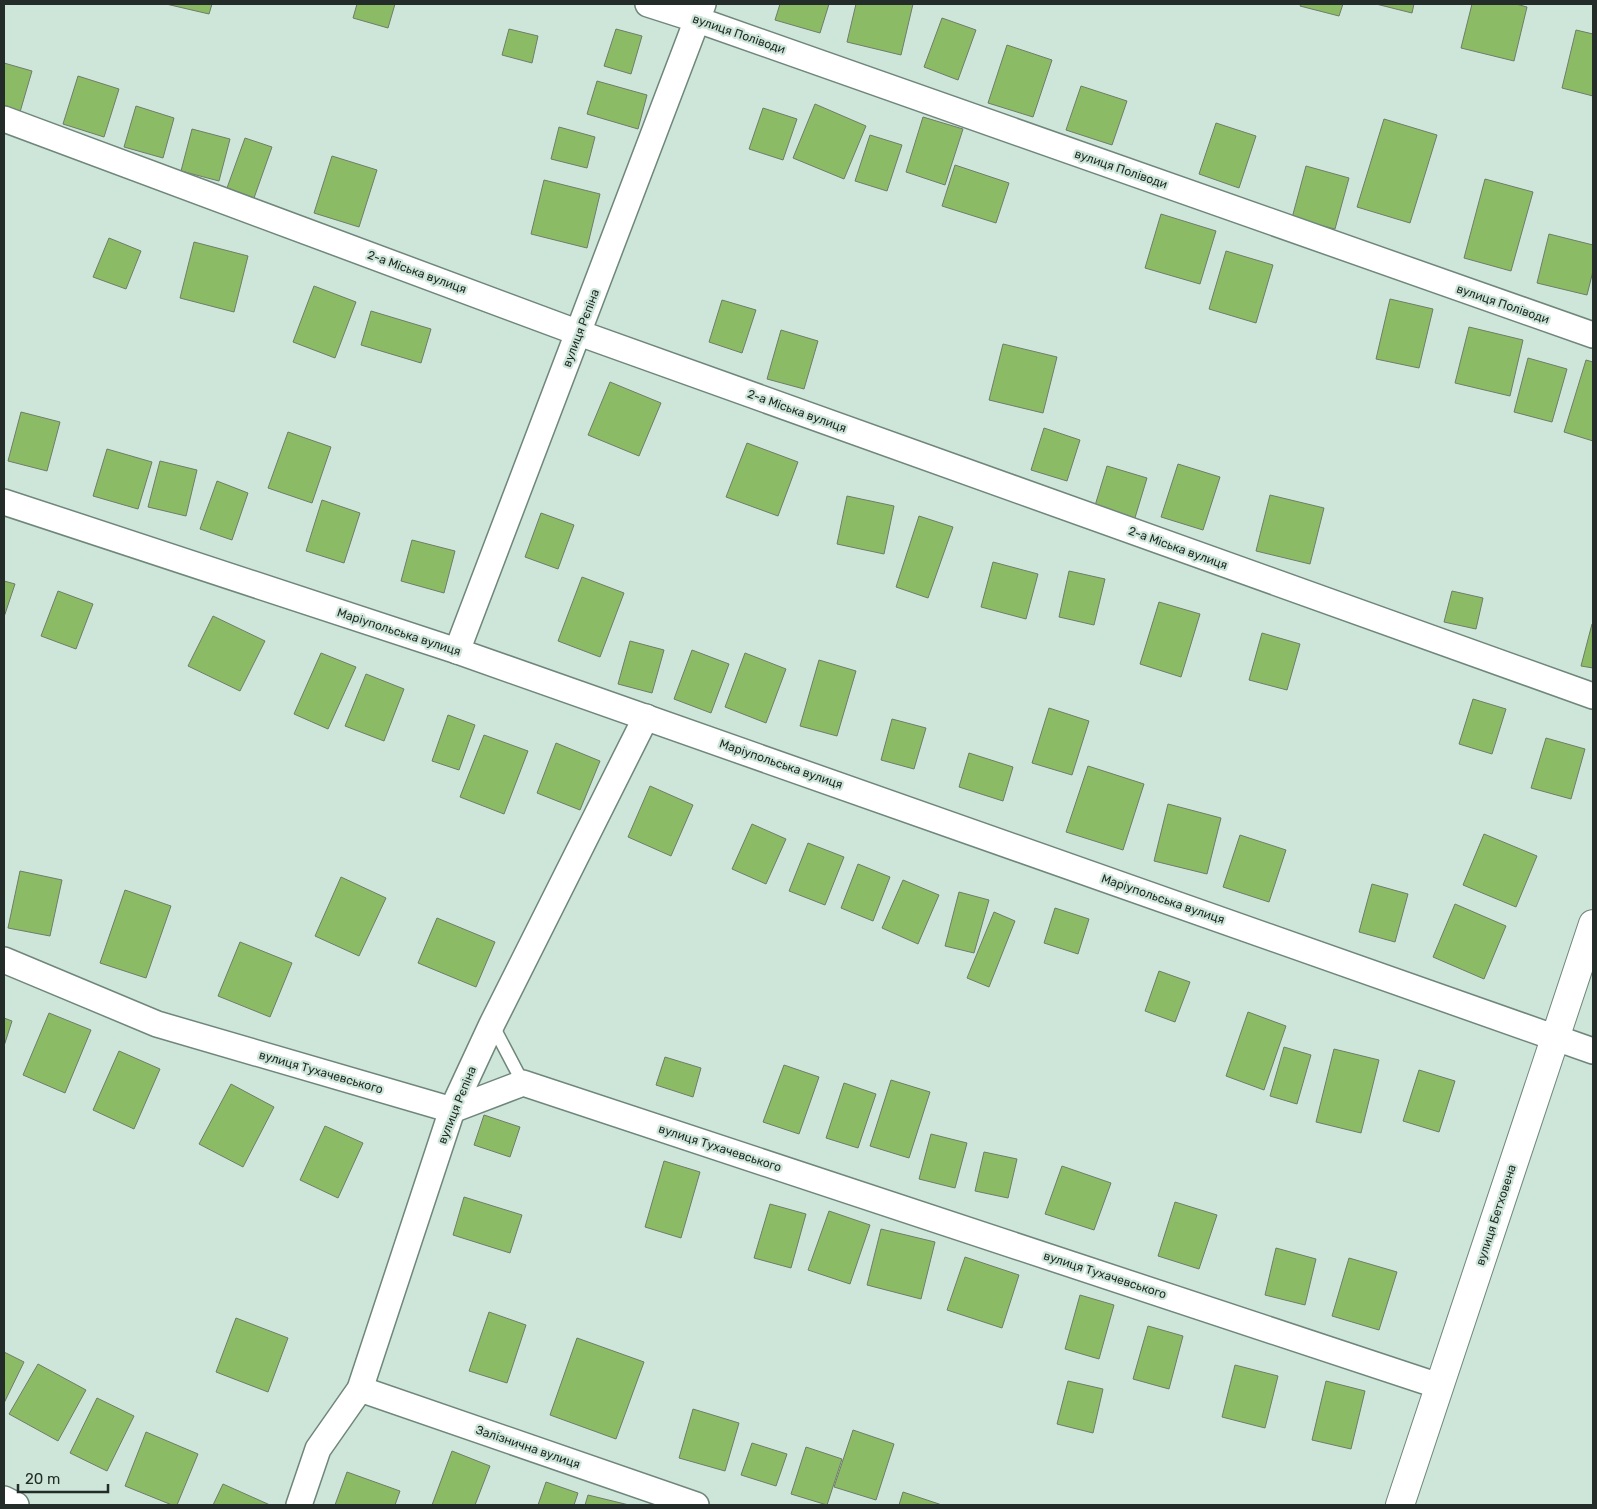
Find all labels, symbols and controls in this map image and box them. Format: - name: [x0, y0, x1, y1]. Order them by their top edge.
- street label: вулиця Поліводи: [691, 12, 787, 56]
- street label: вулиця Поліводи: [1073, 147, 1169, 191]
- street label: 2-а Міська вулиця: [366, 248, 468, 296]
- street label: вулиця Поліводи: [1455, 282, 1551, 326]
- street label: вулиця Рєпіна: [560, 287, 602, 369]
- street label: 2-а Міська вулиця: [746, 387, 848, 435]
- street label: 2-а Міська вулиця: [1127, 524, 1229, 572]
- street label: Маріупольська вулиця: [335, 605, 463, 659]
- street label: Маріупольська вулиця: [718, 736, 844, 792]
- street label: Маріупольська вулиця: [1100, 871, 1226, 927]
- street label: вулиця Тухачевського: [257, 1048, 385, 1096]
- street label: вулиця Рєпіна: [435, 1064, 479, 1146]
- street label: вулиця Тухачевського: [657, 1122, 783, 1175]
- street label: вулиця Бетховена: [1473, 1163, 1519, 1267]
- street label: вулиця Тухачевського: [1042, 1249, 1168, 1302]
- street label: Залізнична вулиця: [474, 1423, 582, 1471]
- scale bar: [18, 1462, 108, 1494]
- text: 20 m: [25, 1470, 60, 1488]

